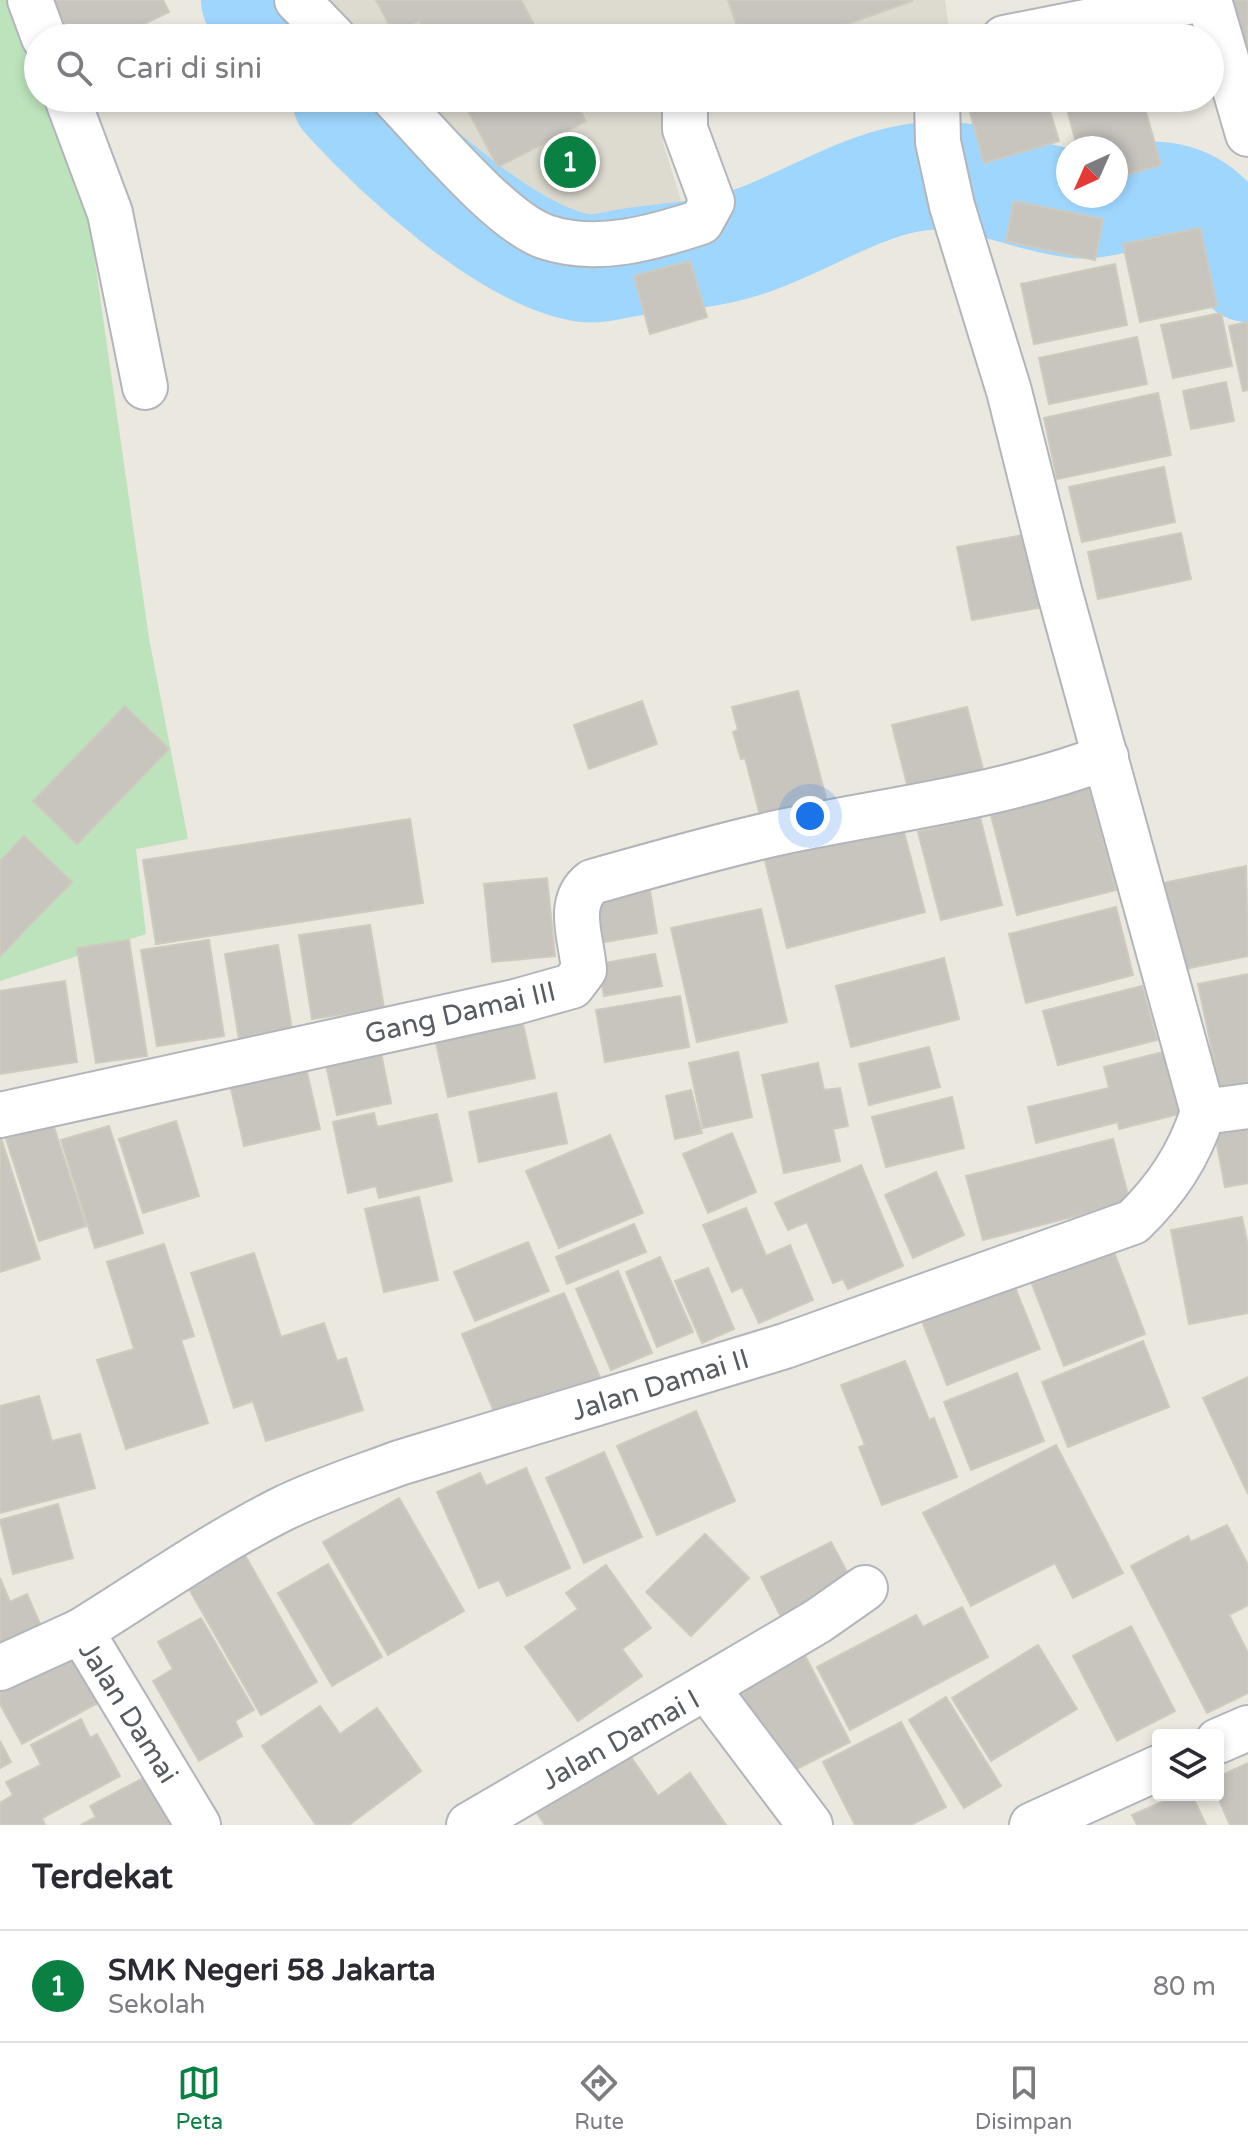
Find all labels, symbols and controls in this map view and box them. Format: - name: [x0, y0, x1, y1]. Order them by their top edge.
- search box: [24, 24, 1224, 112]
- icon: search: [52, 46, 96, 90]
- text: Cari di sini: [116, 50, 262, 87]
- pin: 1: [544, 132, 596, 192]
- north arrow: [1056, 136, 1128, 208]
- your location: [790, 796, 830, 836]
- street label: Gang Damai III: [361, 974, 559, 1051]
- street label: Jalan Damai II: [567, 1342, 753, 1428]
- street label: Jalan Damai: [71, 1635, 185, 1790]
- street label: Jalan Damai I: [535, 1682, 706, 1797]
- map controls: [1152, 1729, 1224, 1801]
- button: layers: [1152, 1729, 1224, 1801]
- text: Terdekat: [32, 1857, 173, 1898]
- text: SMK Negeri 58 Jakarta: [108, 1952, 436, 1989]
- text: 1: [50, 1971, 66, 2002]
- text: 80 m: [1153, 1971, 1216, 2002]
- text: Sekolah: [108, 1989, 205, 2020]
- tab: Peta: [175, 2061, 223, 2135]
- tab: Rute: [574, 2061, 624, 2135]
- tab: Disimpan: [975, 2061, 1073, 2135]

